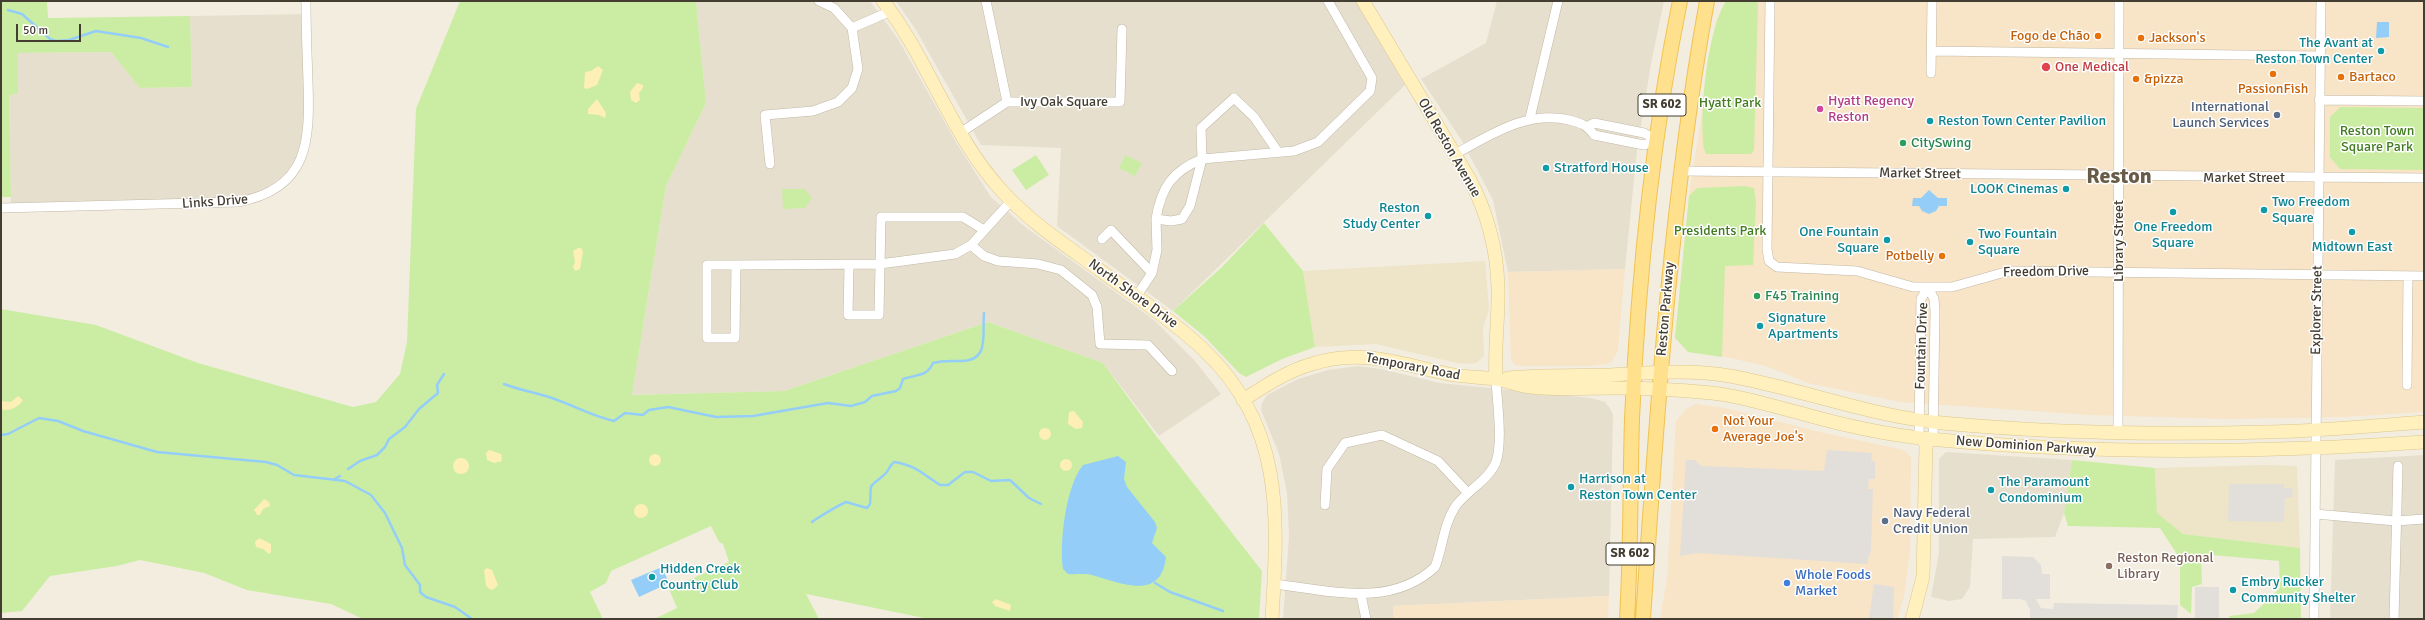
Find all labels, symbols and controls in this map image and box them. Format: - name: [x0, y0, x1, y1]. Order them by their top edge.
- scale bar: [18, 16, 83, 42]
- text: 50 m: [23, 23, 48, 38]
- place label: Fogo de Chão: [2010, 28, 2090, 44]
- place label: Jackson's: [2149, 30, 2206, 46]
- marker: Fogo de Chão: [2093, 31, 2103, 41]
- marker: Jackson's: [2136, 33, 2146, 43]
- place label: The Avant at Reston Town Center: [2255, 35, 2373, 68]
- marker: The Avant at Reston Town Center: [2376, 46, 2386, 56]
- place label: One Medical: [2055, 59, 2129, 75]
- marker: One Medical: [2040, 61, 2052, 73]
- marker: PassionFish: [2268, 69, 2278, 79]
- place label: Bartaco: [2349, 69, 2396, 85]
- place label: &pizza: [2144, 71, 2184, 87]
- marker: Bartaco: [2336, 72, 2346, 82]
- marker: &pizza: [2131, 74, 2141, 84]
- place label: PassionFish: [2238, 81, 2308, 97]
- place label: Hyatt Regency Reston: [1828, 93, 1914, 126]
- street label: Ivy Oak Square: [1020, 94, 1108, 110]
- road number: SR 602: [1638, 94, 1686, 116]
- street label: Old Reston Avenue: [1414, 95, 1484, 201]
- park label: Hyatt Park: [1699, 95, 1761, 111]
- place label: International Launch Services: [2172, 99, 2269, 132]
- marker: Hyatt Regency Reston: [1815, 104, 1825, 114]
- marker: International Launch Services: [2272, 110, 2282, 120]
- place label: Reston Town Center Pavilion: [1938, 113, 2106, 129]
- marker: Reston Town Center Pavilion: [1925, 116, 1935, 126]
- park label: Reston Town Square Park: [2340, 123, 2414, 156]
- place label: CitySwing: [1911, 135, 1971, 151]
- marker: CitySwing: [1898, 138, 1908, 148]
- place label: Stratford House: [1554, 160, 1649, 176]
- marker: Stratford House: [1541, 163, 1551, 173]
- district label: Reston: [2086, 164, 2152, 190]
- street label: Market Street: [1879, 165, 1961, 183]
- street label: Market Street: [2203, 170, 2285, 186]
- place label: LOOK Cinemas: [1970, 181, 2058, 197]
- marker: LOOK Cinemas: [2061, 184, 2071, 194]
- street label: Links Drive: [181, 191, 249, 213]
- place label: Two Freedom Square: [2272, 194, 2350, 226]
- place label: Reston Study Center: [1343, 200, 1420, 232]
- street label: Library Street: [2111, 200, 2127, 282]
- marker: Two Freedom Square: [2259, 205, 2269, 215]
- marker: One Freedom Square: [2168, 207, 2178, 217]
- marker: Reston Study Center: [1423, 211, 1433, 221]
- place label: One Freedom Square: [2134, 219, 2212, 252]
- park label: Presidents Park: [1674, 223, 1766, 239]
- place label: One Fountain Square: [1799, 224, 1879, 256]
- place label: Two Fountain Square: [1978, 226, 2057, 258]
- marker: Midtown East: [2347, 227, 2357, 237]
- marker: One Fountain Square: [1882, 235, 1892, 245]
- marker: Two Fountain Square: [1965, 237, 1975, 247]
- place label: Midtown East: [2311, 239, 2393, 255]
- place label: Potbelly: [1886, 248, 1934, 264]
- marker: Potbelly: [1937, 251, 1947, 261]
- street label: North Shore Drive: [1085, 256, 1181, 332]
- street label: Reston Parkway: [1654, 261, 1678, 357]
- street label: Freedom Drive: [2003, 263, 2089, 281]
- street label: Explorer Street: [2308, 265, 2326, 355]
- place label: F45 Training: [1765, 288, 1839, 304]
- marker: F45 Training: [1752, 291, 1762, 301]
- street label: Fountain Drive: [1912, 302, 1932, 390]
- place label: Signature Apartments: [1768, 310, 1838, 342]
- marker: Signature Apartments: [1755, 321, 1765, 331]
- street label: Temporary Road: [1364, 350, 1462, 384]
- place label: Not Your Average Joe's: [1723, 413, 1804, 446]
- marker: Not Your Average Joe's: [1710, 424, 1720, 434]
- street label: New Dominion Parkway: [1955, 433, 2097, 459]
- place label: Harrison at Reston Town Center: [1579, 471, 1697, 504]
- place label: The Paramount Condominium: [1999, 474, 2089, 506]
- marker: Harrison at Reston Town Center: [1566, 482, 1576, 492]
- marker: The Paramount Condominium: [1986, 485, 1996, 495]
- place label: Navy Federal Credit Union: [1893, 505, 1970, 538]
- marker: Navy Federal Credit Union: [1880, 516, 1890, 526]
- road number: SR 602: [1606, 543, 1654, 565]
- place label: Reston Regional Library: [2117, 550, 2214, 582]
- place label: Hidden Creek Country Club: [660, 561, 740, 594]
- marker: Reston Regional Library: [2104, 561, 2114, 571]
- place label: Whole Foods Market: [1795, 567, 1871, 600]
- marker: Hidden Creek Country Club: [647, 572, 657, 582]
- place label: Embry Rucker Community Shelter: [2241, 574, 2356, 606]
- marker: Whole Foods Market: [1782, 578, 1792, 588]
- marker: Embry Rucker Community Shelter: [2228, 585, 2238, 595]

